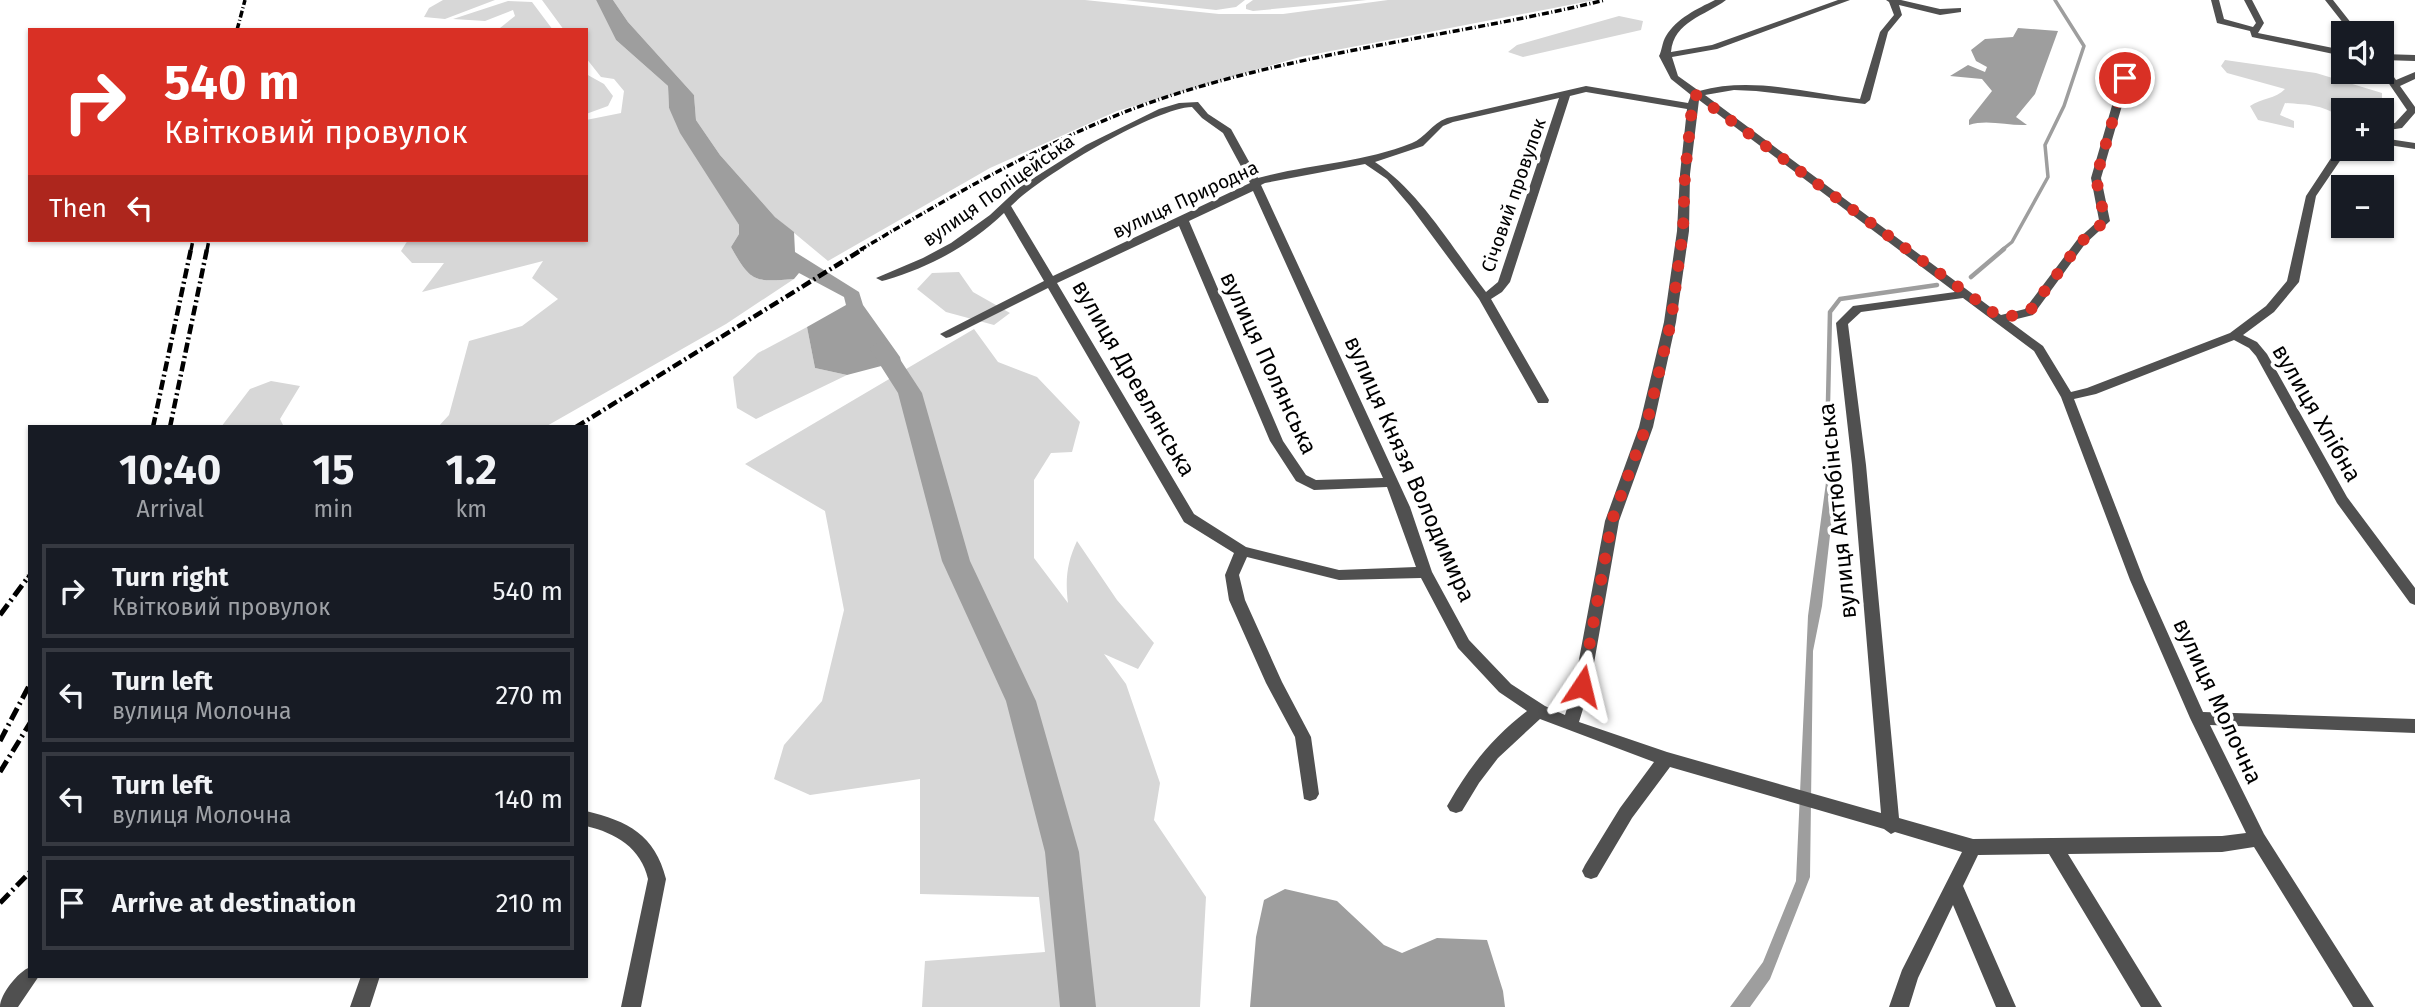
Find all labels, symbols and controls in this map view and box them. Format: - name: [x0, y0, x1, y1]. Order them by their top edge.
- map controls: [2331, 21, 2394, 238]
- button: sound: [2331, 21, 2394, 84]
- pin: [2095, 48, 2155, 108]
- text: 540 m: [164, 53, 300, 112]
- icon: right: [49, 56, 140, 147]
- icon: arrive: [2106, 59, 2144, 97]
- button: +: [2331, 98, 2394, 161]
- text: Квітковий провулок: [164, 113, 468, 151]
- street label: Січовий провулок: [1476, 115, 1551, 275]
- street label: вулиця Поліцейська: [918, 129, 1079, 251]
- street label: вулиця Природна: [1109, 156, 1262, 243]
- button: −: [2331, 175, 2394, 238]
- icon: left: [121, 189, 159, 227]
- text: Then: [49, 193, 107, 224]
- street label: вулиця Полянська: [1214, 267, 1324, 459]
- street label: вулиця Древлянська: [1066, 275, 1202, 481]
- street label: вулиця Князя Володимира: [1339, 332, 1481, 606]
- street label: вулиця Хлібна: [2266, 339, 2368, 487]
- street label: вулиця Актюбінська: [1812, 402, 1862, 620]
- text: 10:40: [119, 445, 221, 495]
- text: 15: [312, 445, 354, 495]
- text: 1.2: [446, 445, 497, 495]
- text: Arrival: [137, 495, 204, 523]
- text: min: [314, 495, 353, 523]
- text: km: [455, 495, 487, 523]
- text: Turn right: [112, 562, 229, 593]
- icon: right: [53, 572, 91, 610]
- text: 540 m: [492, 576, 563, 607]
- text: Квітковий провулок: [112, 593, 330, 621]
- street label: вулиця Молочна: [2167, 614, 2269, 788]
- position arrow: [1545, 649, 1619, 723]
- text: Turn left: [112, 666, 213, 697]
- icon: left: [53, 676, 91, 714]
- text: 270 m: [495, 680, 563, 711]
- text: вулиця Молочна: [112, 697, 292, 725]
- text: Turn left: [112, 770, 213, 801]
- icon: left: [53, 780, 91, 818]
- text: 140 m: [494, 784, 563, 815]
- text: вулиця Молочна: [112, 801, 292, 829]
- icon: arrive: [53, 884, 91, 922]
- text: Arrive at destination: [112, 888, 356, 919]
- text: 210 m: [496, 888, 563, 919]

